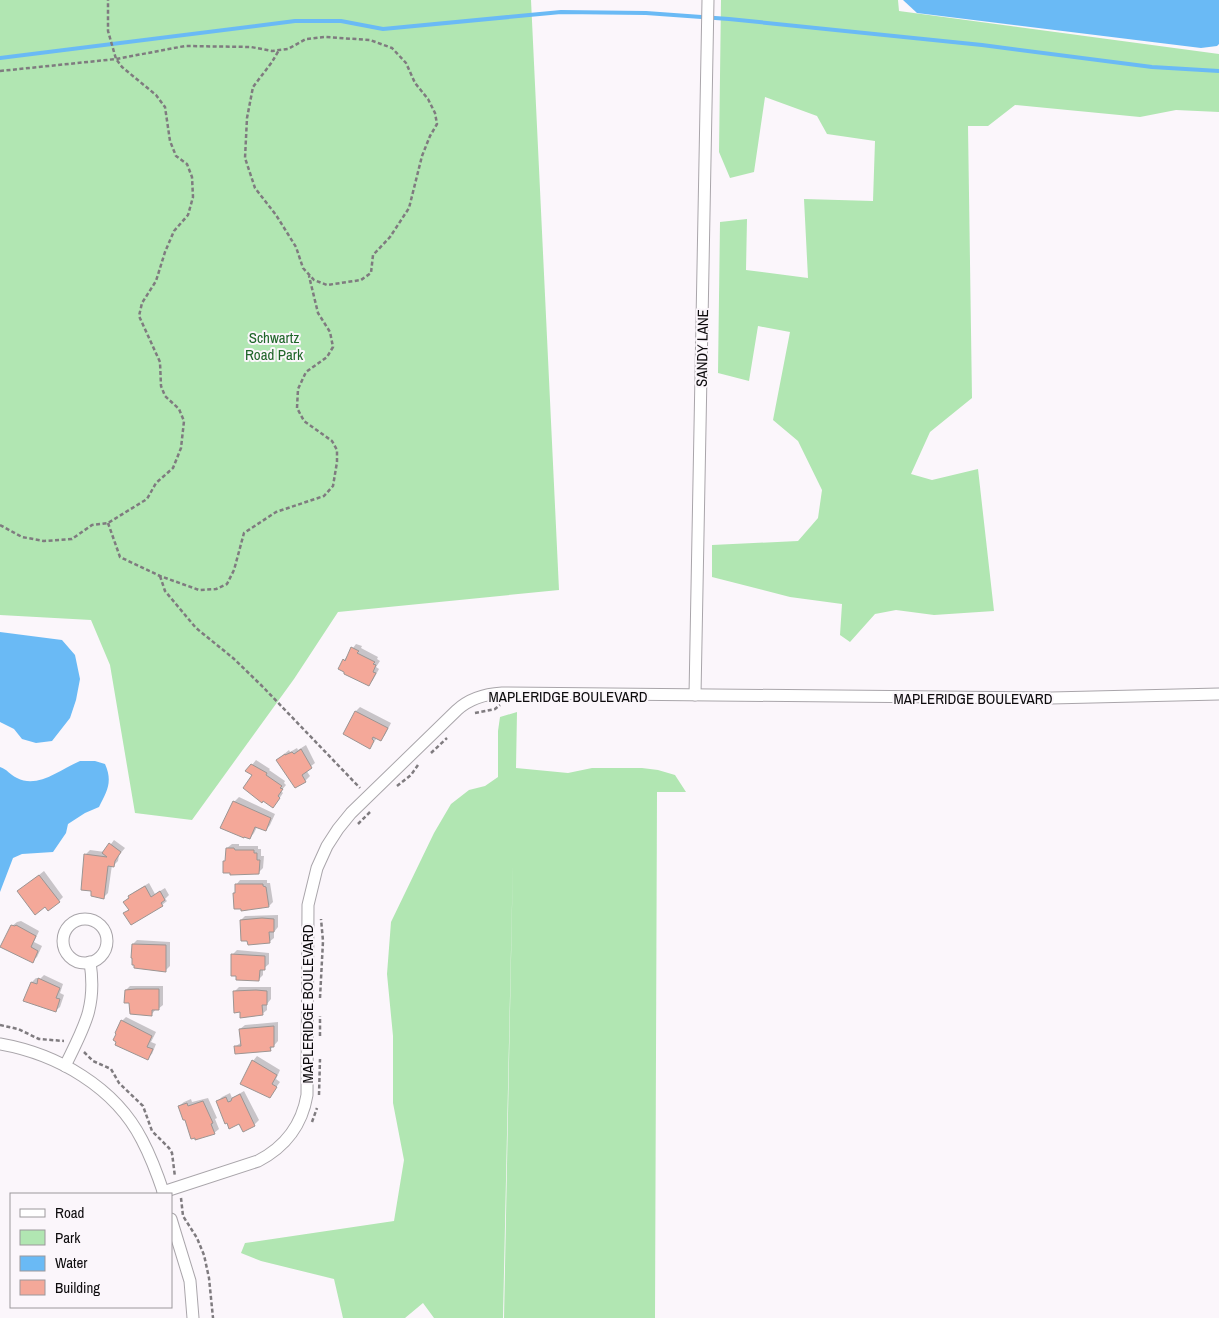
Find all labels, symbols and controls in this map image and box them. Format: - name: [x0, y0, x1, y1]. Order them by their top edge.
- street label: SANDY LANE: [691, 309, 713, 387]
- park label: Schwartz Road Park: [245, 327, 304, 365]
- street label: MAPLERIDGE BOULEVARD: [488, 686, 648, 707]
- street label: MAPLERIDGE BOULEVARD: [893, 688, 1053, 709]
- street label: MAPLERIDGE BOULEVARD: [297, 924, 318, 1084]
- legend: [10, 1193, 172, 1308]
- text: Road: [55, 1202, 84, 1223]
- text: Park: [55, 1227, 81, 1248]
- text: Water: [55, 1252, 87, 1273]
- text: Building: [55, 1277, 100, 1298]

